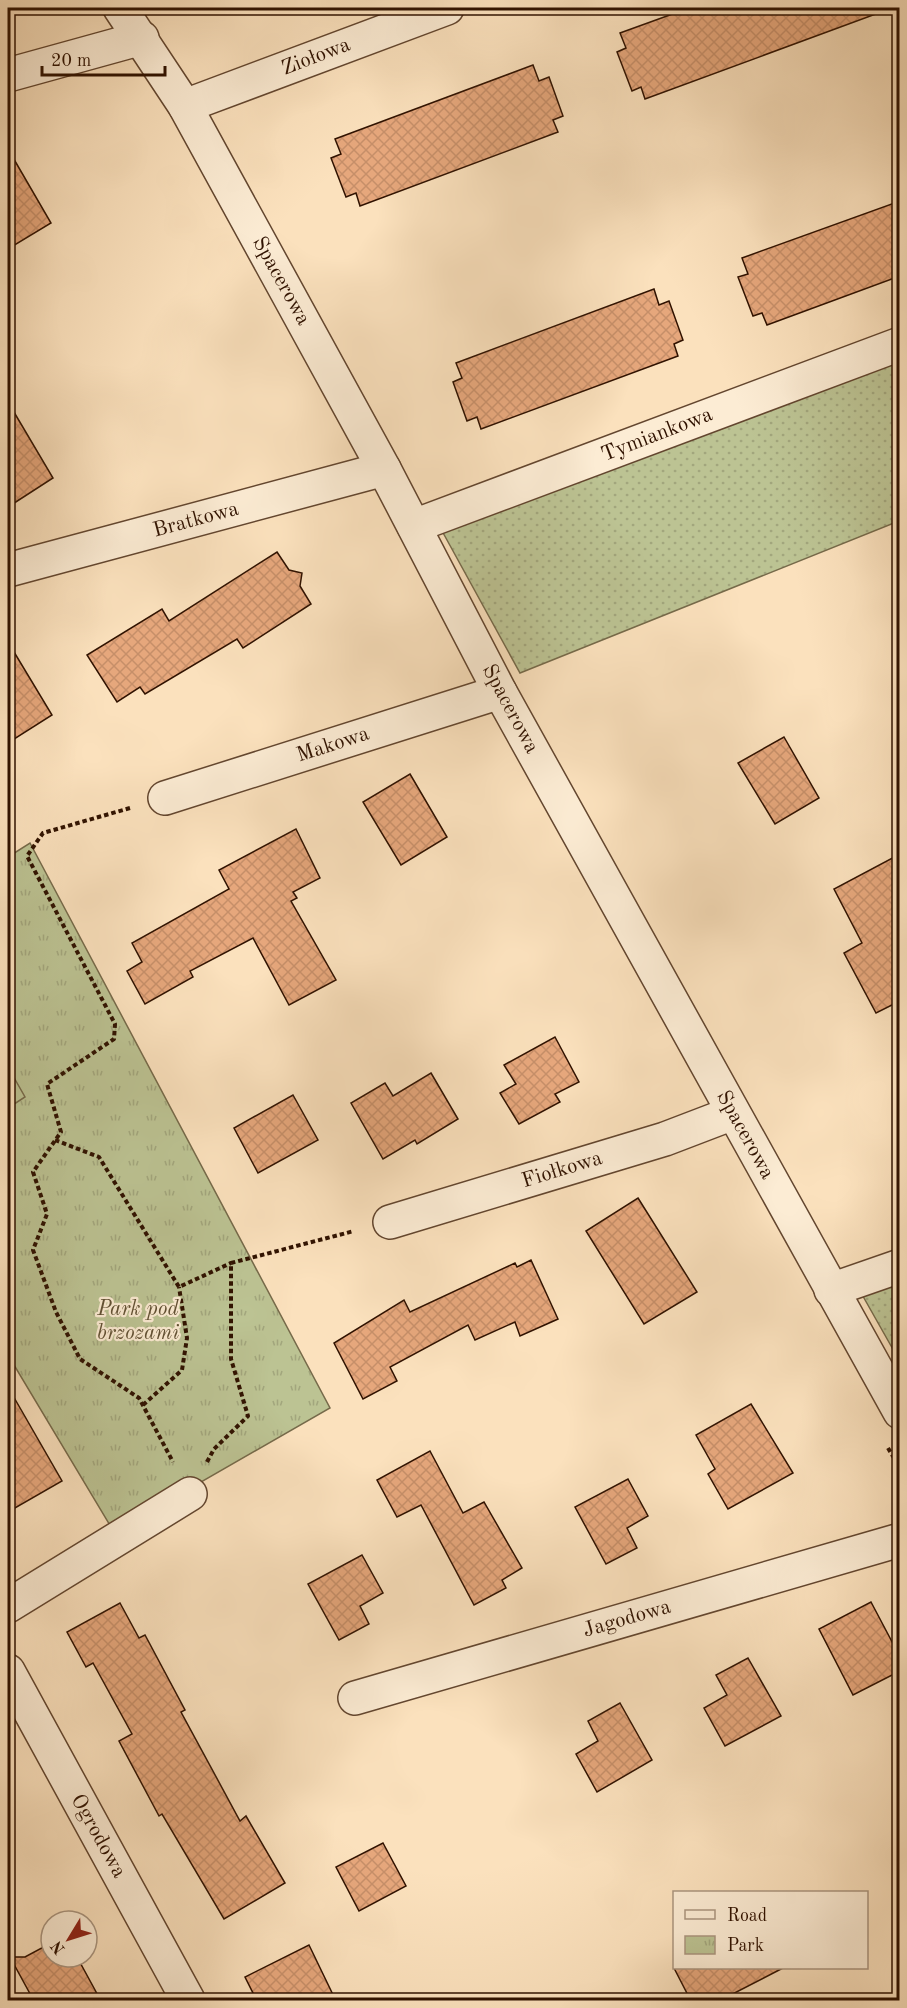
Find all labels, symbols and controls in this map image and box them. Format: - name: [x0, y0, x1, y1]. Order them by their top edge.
- street label: Ziołowa: [279, 34, 353, 80]
- scale bar: [42, 39, 165, 77]
- text: 20 m: [51, 52, 91, 70]
- street label: Spacerowa: [248, 233, 314, 329]
- street label: Tymiankowa: [599, 404, 715, 466]
- street label: Bratkowa: [151, 498, 241, 542]
- street label: Spacerowa: [478, 661, 542, 757]
- street label: Makowa: [294, 723, 372, 767]
- street label: Spacerowa: [712, 1087, 778, 1183]
- street label: Fiołkowa: [519, 1148, 605, 1192]
- park label: Park pod brzozami: [96, 1299, 180, 1344]
- street label: Jagodowa: [581, 1596, 673, 1642]
- street label: Ogrodowa: [66, 1791, 130, 1881]
- legend: [673, 1891, 868, 1969]
- text: Road: [727, 1907, 767, 1925]
- north arrow: [39, 1909, 99, 1969]
- text: N: [48, 1937, 69, 1957]
- text: Park: [727, 1937, 764, 1955]

